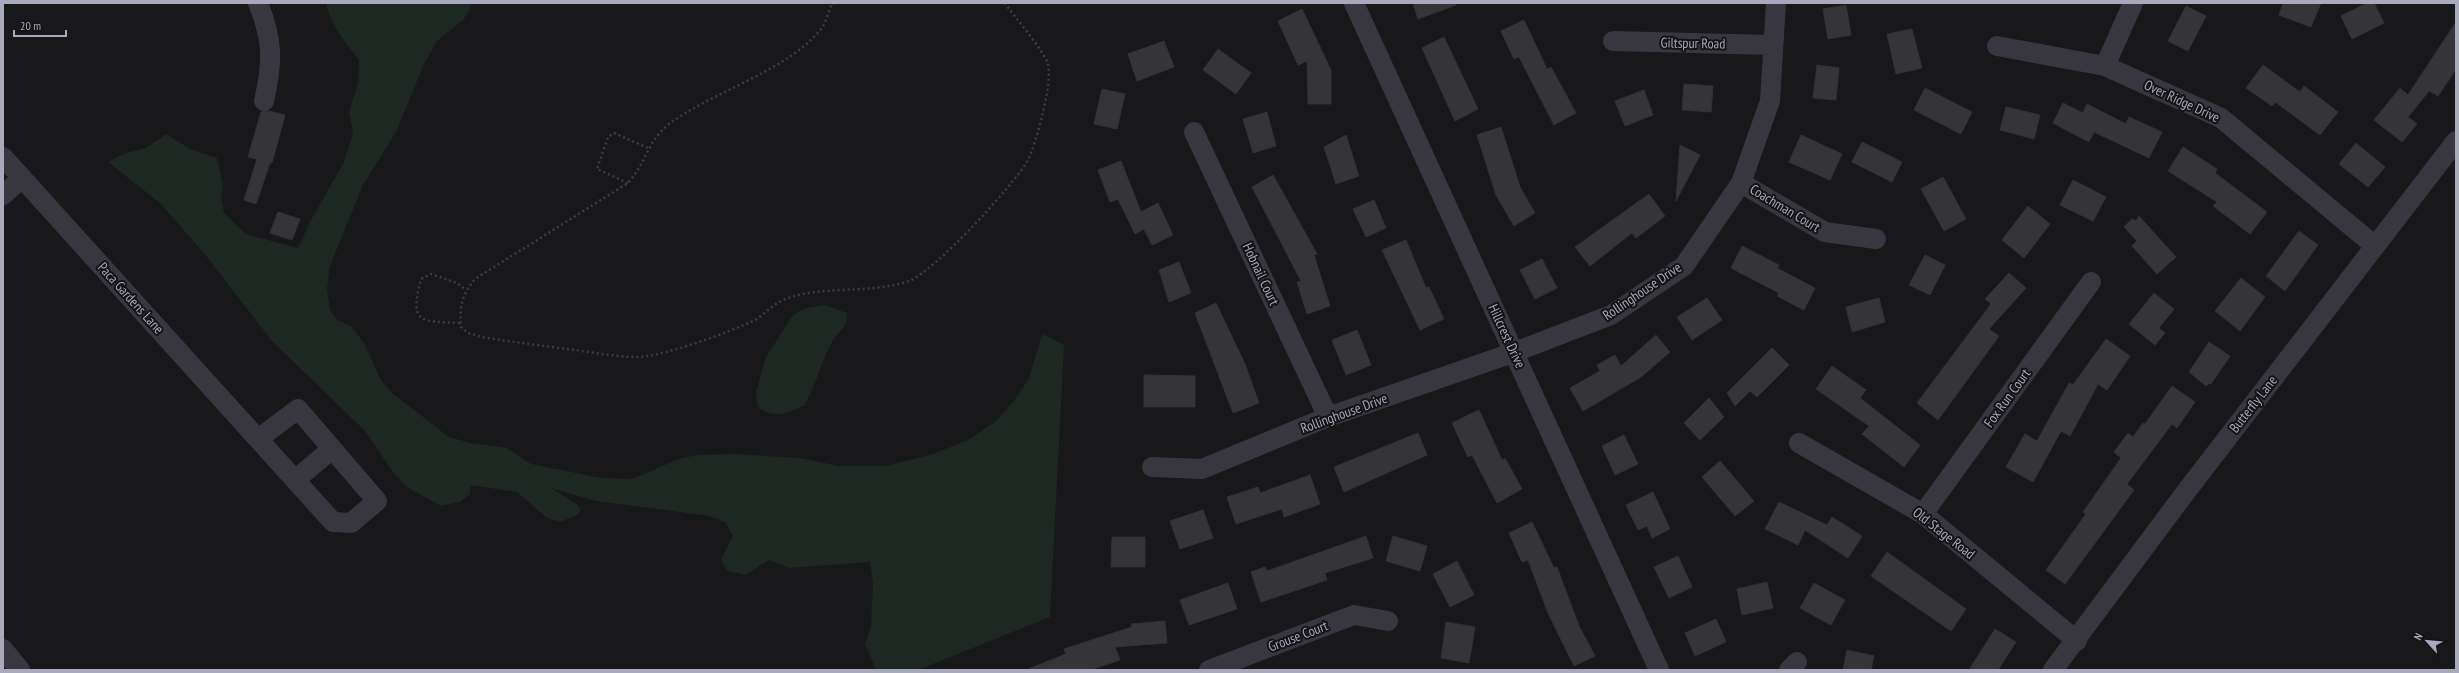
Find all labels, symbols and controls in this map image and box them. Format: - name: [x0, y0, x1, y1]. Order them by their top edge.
- scale bar: [14, 12, 66, 38]
- text: 20 m: [20, 18, 41, 33]
- street label: Giltspur Road: [1661, 33, 1725, 53]
- street label: Over Ridge Drive: [2141, 76, 2223, 126]
- street label: Coachman Court: [1747, 180, 1824, 236]
- street label: Hobnail Court: [1239, 240, 1283, 308]
- street label: Paca Gardens Lane: [94, 258, 168, 338]
- street label: Rollinghouse Drive: [1599, 258, 1685, 324]
- street label: Hillcrest Drive: [1484, 301, 1530, 371]
- street label: Fox Run Court: [1980, 365, 2034, 431]
- street label: Butterfly Lane: [2225, 372, 2281, 436]
- street label: Rollinghouse Drive: [1298, 389, 1390, 437]
- street label: Old Stage Road: [1909, 503, 1979, 563]
- street label: Grouse Court: [1266, 616, 1331, 656]
- north arrow: [2407, 621, 2447, 661]
- text: N: [2411, 631, 2426, 642]

